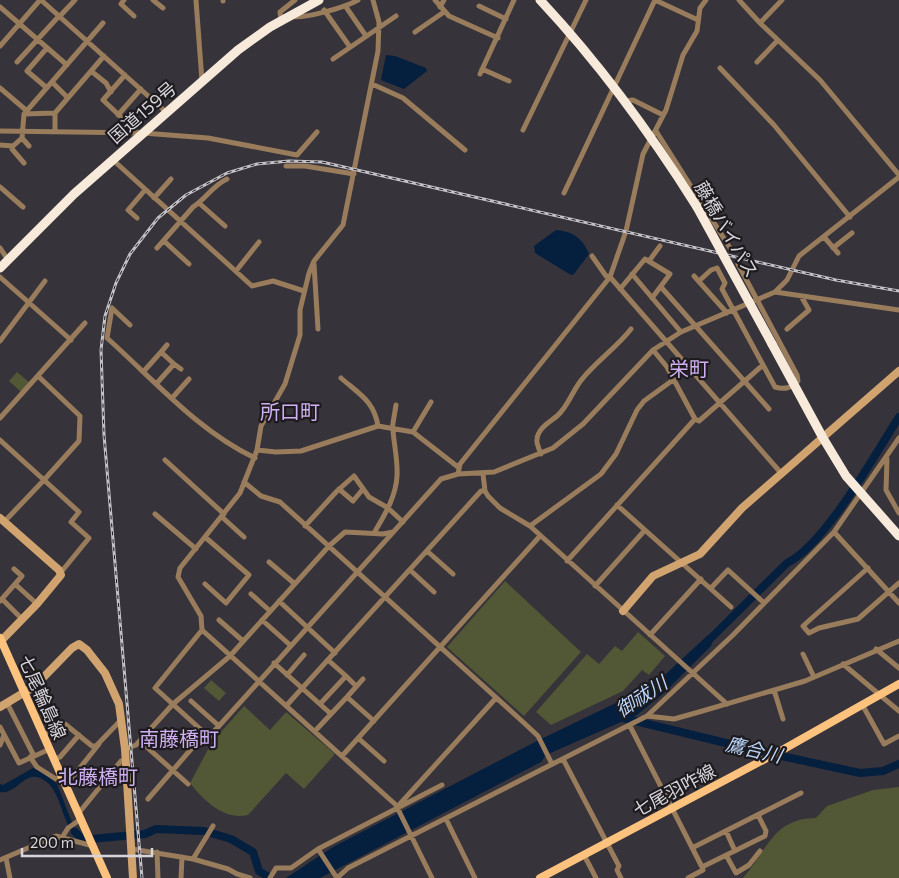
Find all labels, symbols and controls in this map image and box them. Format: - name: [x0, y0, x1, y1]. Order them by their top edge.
- street label: 国道159号: [103, 76, 181, 148]
- street label: 藤橋バイパス: [691, 177, 763, 281]
- district label: 栄町: [669, 356, 709, 380]
- district label: 所口町: [260, 399, 320, 423]
- street label: 七尾輪島線: [15, 651, 71, 743]
- water label: 御祓川: [611, 670, 673, 721]
- district label: 南藤橋町: [139, 726, 219, 750]
- water label: 鷹合川: [724, 731, 786, 767]
- street label: 七尾羽咋線: [629, 759, 719, 821]
- district label: 北藤橋町: [58, 764, 138, 788]
- scale bar: [22, 826, 152, 858]
- text: 200 m: [30, 833, 74, 851]

